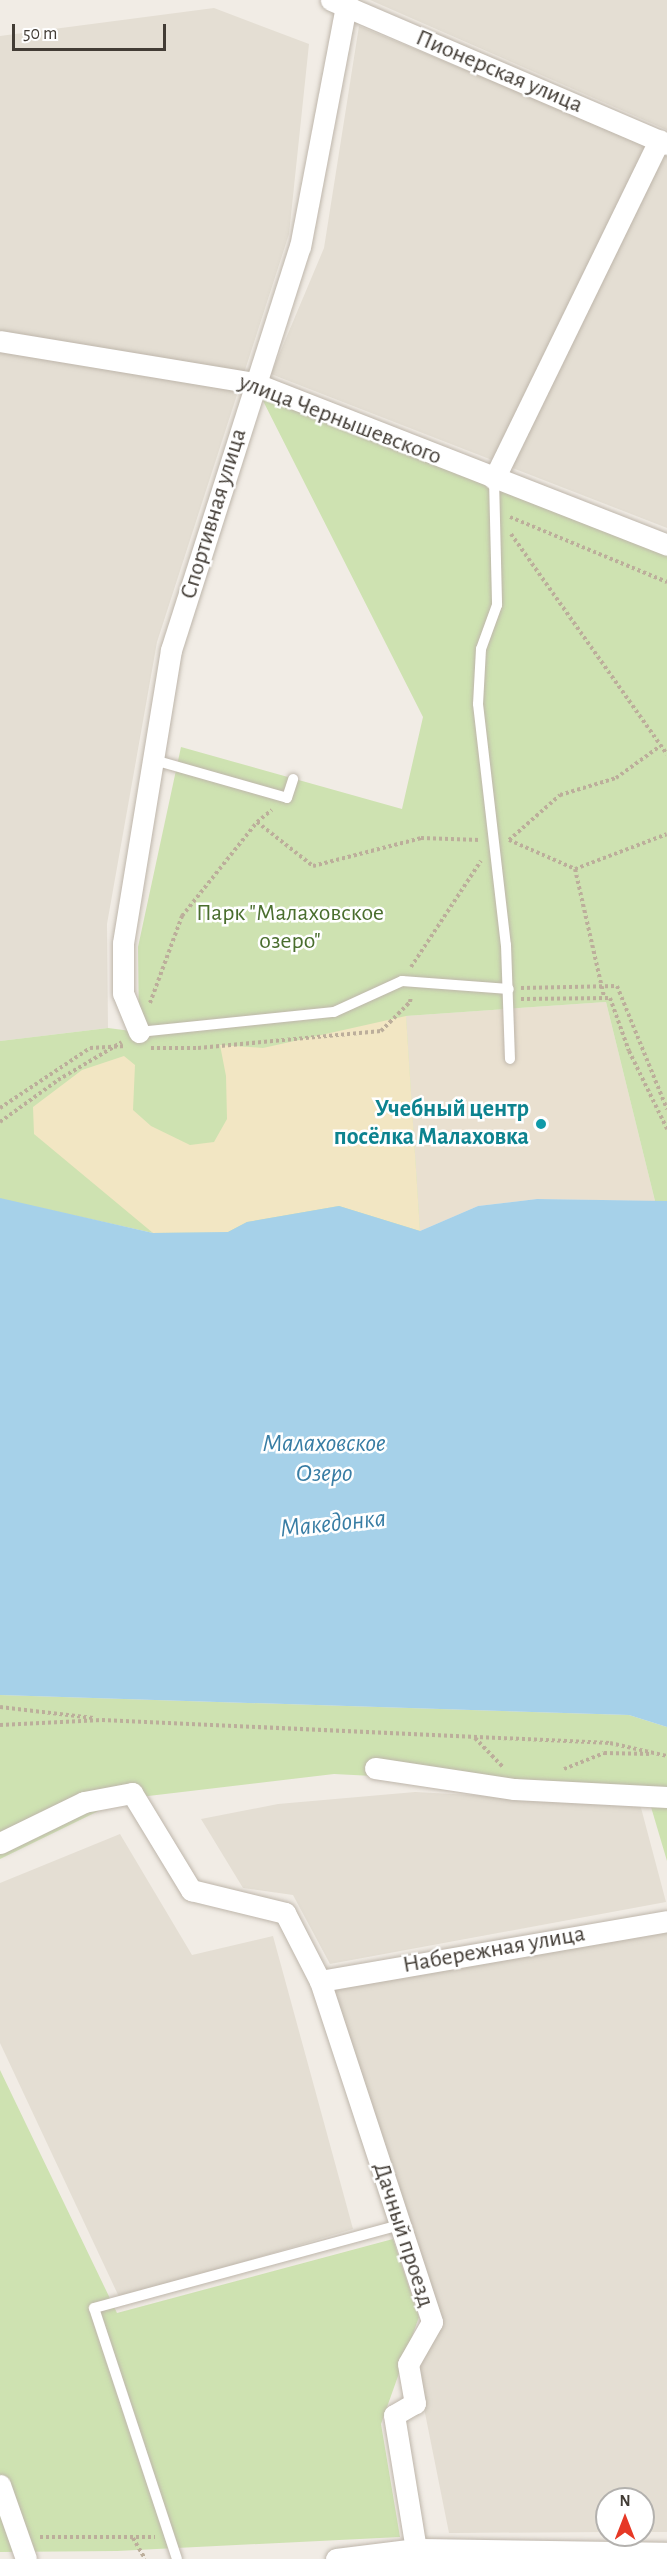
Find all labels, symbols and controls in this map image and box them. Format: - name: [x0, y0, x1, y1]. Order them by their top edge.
- scale bar: [15, 12, 170, 50]
- street label: Пионерская улица: [411, 24, 587, 120]
- text: 50 m: [23, 25, 57, 43]
- street label: улица Чернышевского: [235, 368, 445, 472]
- street label: Спортивная улица: [174, 425, 254, 603]
- park label: Парк "Малаховское озеро": [196, 900, 384, 956]
- place label: Учебный центр посёлка Малаховка: [334, 1096, 529, 1152]
- marker: Учебный центр посёлка Малаховка: [534, 1117, 548, 1131]
- water label: Малаховское Озеро: [262, 1428, 386, 1490]
- water label: Македонка: [279, 1503, 387, 1545]
- street label: Набережная улица: [401, 1920, 587, 1980]
- street label: Дачный проезд: [366, 2159, 440, 2311]
- north arrow: [595, 2487, 655, 2547]
- text: N: [619, 2493, 631, 2509]

